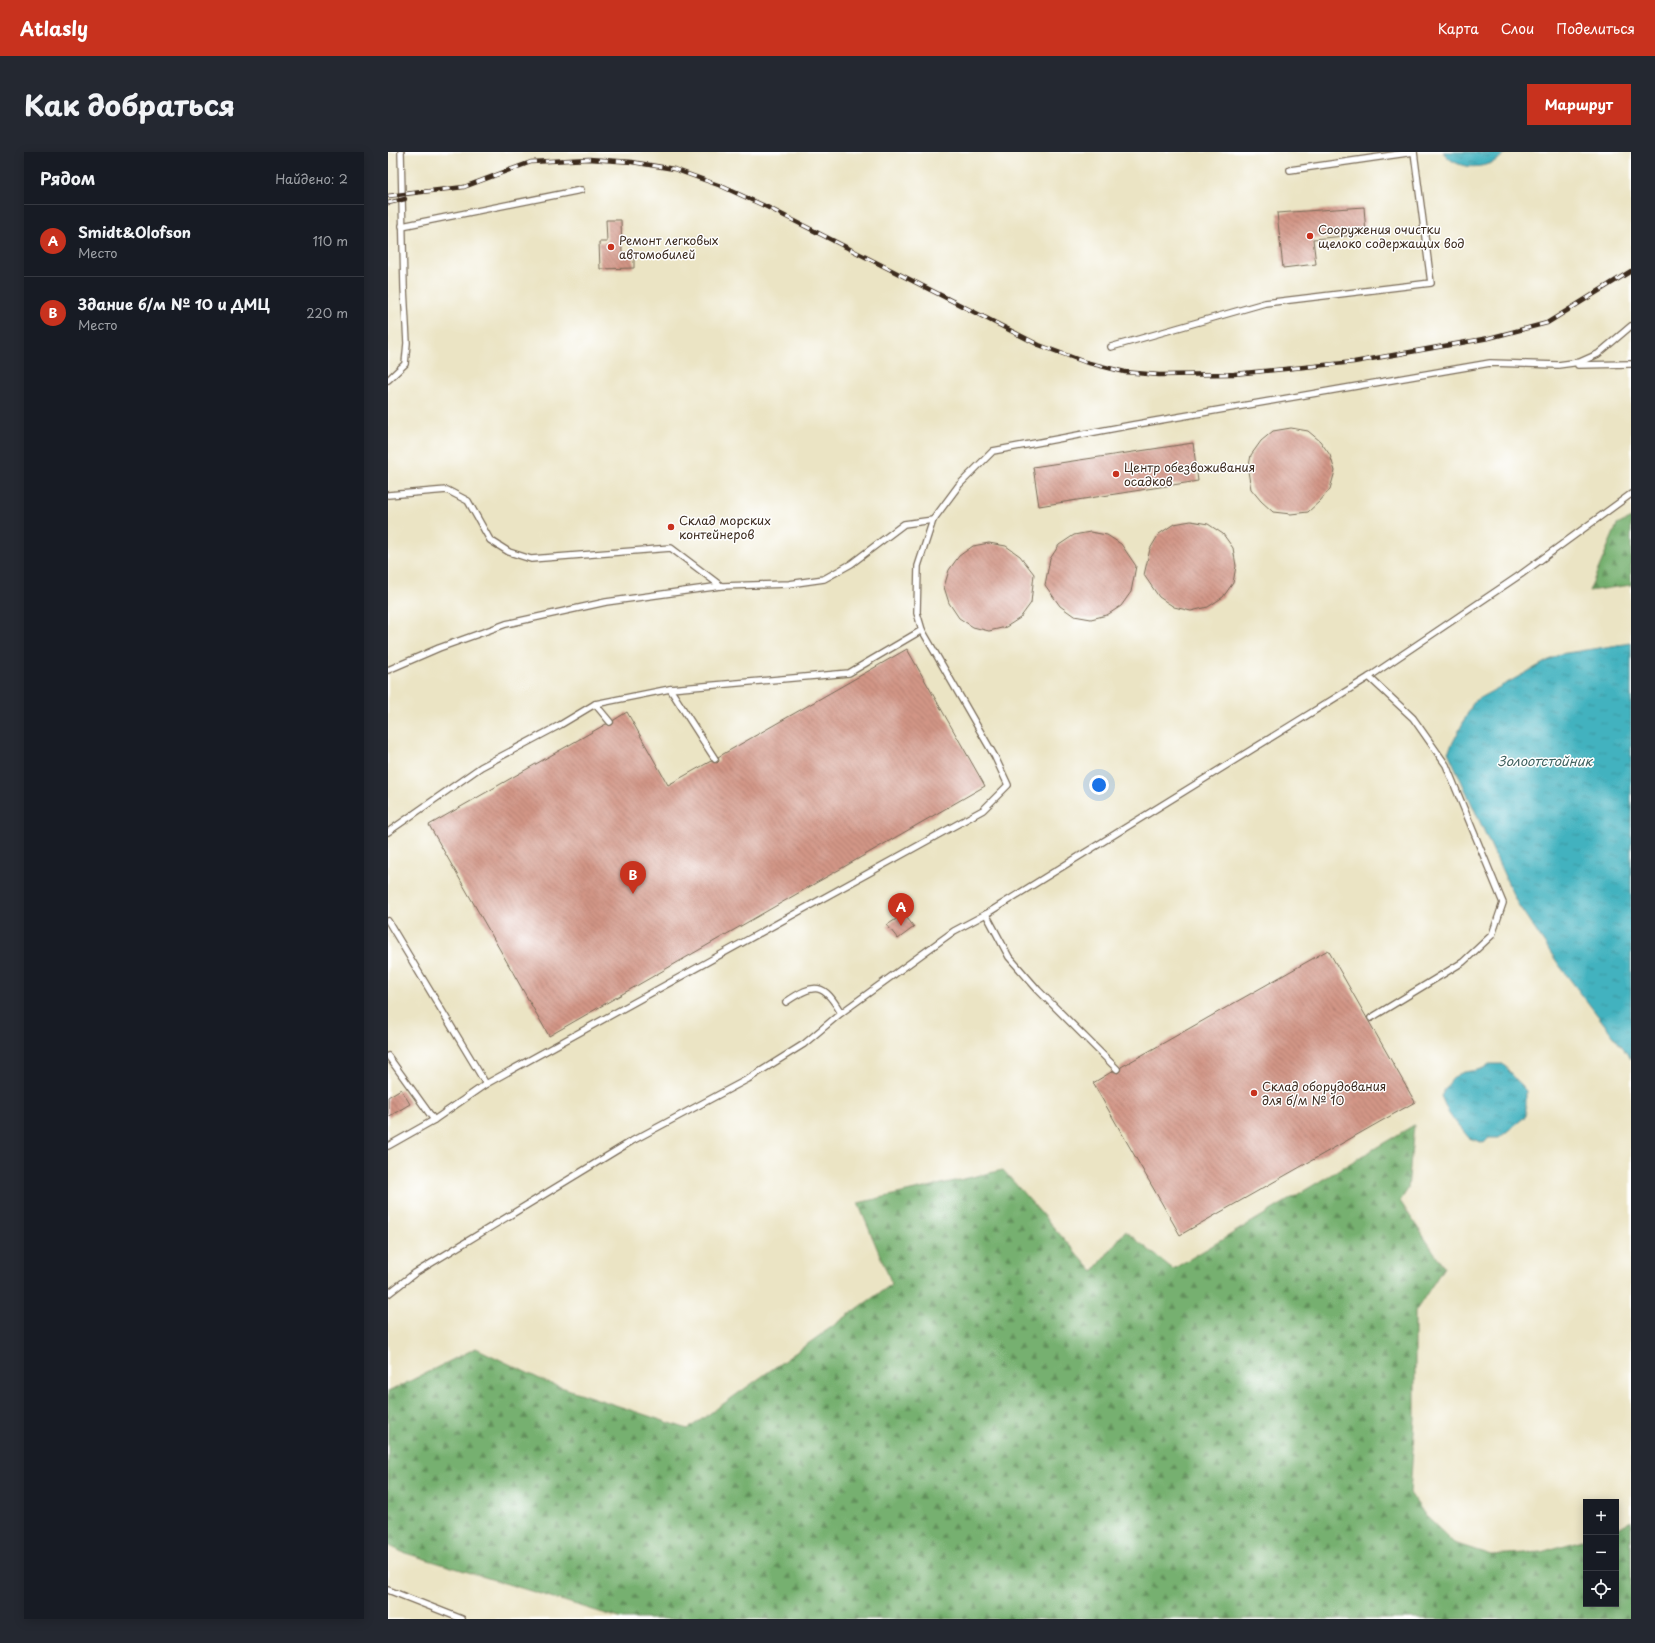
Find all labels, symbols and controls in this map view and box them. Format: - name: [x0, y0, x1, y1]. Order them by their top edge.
- text: Atlasly: [20, 14, 88, 42]
- text: Карта: [1438, 18, 1479, 39]
- text: Слои: [1501, 18, 1534, 39]
- text: Поделиться: [1556, 18, 1635, 39]
- text: Как добраться: [24, 83, 235, 126]
- button: Маршрут: [1527, 84, 1631, 125]
- text: Рядом: [40, 165, 95, 191]
- text: Найдено: 2: [275, 169, 348, 188]
- text: Smidt&Olofson: [78, 220, 191, 243]
- place label: Сооружения очистки щелоко содержащих вод: [1318, 220, 1465, 252]
- text: A: [48, 231, 58, 250]
- text: 110 m: [313, 231, 348, 250]
- place label: Ремонт легковых автомобилей: [619, 231, 718, 263]
- marker: Сооружения очистки щелоко содержащих вод: [1305, 231, 1315, 241]
- marker: Ремонт легковых автомобилей: [606, 242, 616, 252]
- text: Место: [78, 243, 118, 262]
- text: Здание б/м № 10 и ДМЦ: [78, 292, 270, 315]
- text: B: [49, 303, 57, 322]
- text: 220 m: [306, 303, 348, 322]
- text: Место: [78, 315, 118, 334]
- place label: Центр обезвоживания осадков: [1124, 458, 1255, 490]
- marker: Центр обезвоживания осадков: [1111, 469, 1121, 479]
- place label: Склад морских контейнеров: [679, 511, 771, 543]
- marker: Склад морских контейнеров: [666, 522, 676, 532]
- water label: Золоотстойник: [1498, 751, 1593, 770]
- your location: [1089, 775, 1109, 795]
- pin: B: [620, 861, 646, 894]
- pin: A: [888, 893, 914, 926]
- place label: Склад оборудования для б/м № 10: [1262, 1077, 1386, 1109]
- marker: Склад оборудования для б/м № 10: [1249, 1088, 1259, 1098]
- map controls: [1583, 1499, 1619, 1607]
- button: +: [1583, 1499, 1619, 1535]
- button: −: [1583, 1535, 1619, 1571]
- button: locate: [1583, 1571, 1619, 1607]

